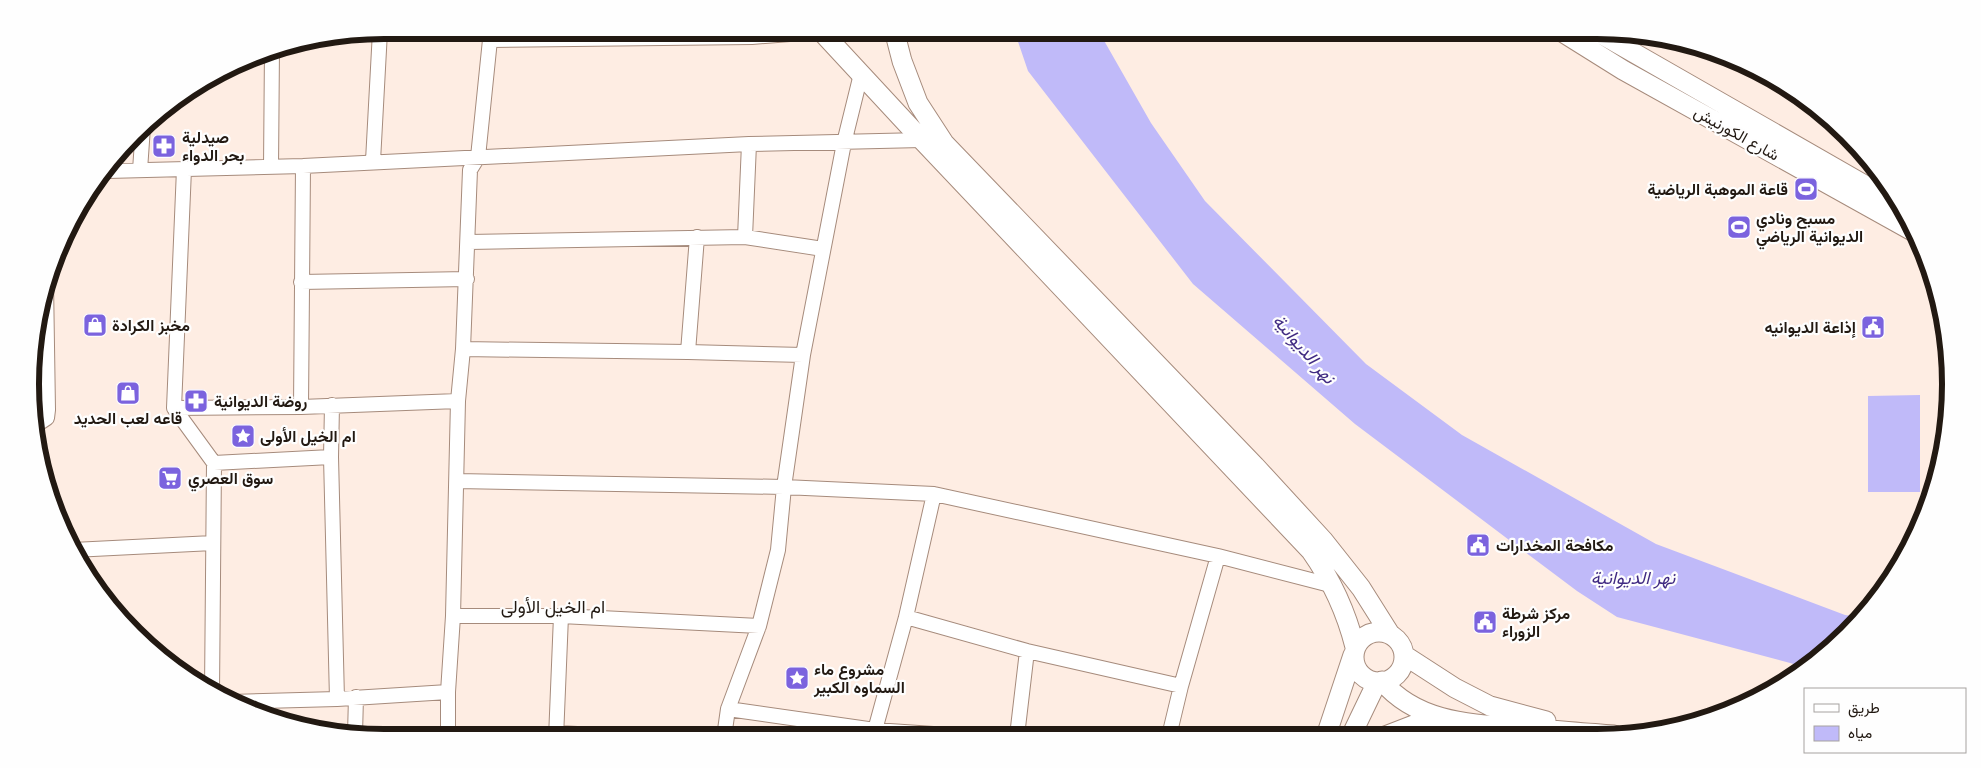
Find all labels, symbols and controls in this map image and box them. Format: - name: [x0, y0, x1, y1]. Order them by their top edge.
- street label: شارع الكورنيش: [1690, 102, 1783, 166]
- place label: صيدلية بحر الدواء: [182, 128, 245, 166]
- pharmacy icon: صيدلية بحر الدواء: [151, 133, 177, 159]
- sports icon: قاعة الموهبة الرياضية: [1793, 176, 1819, 202]
- place label: قاعة الموهبة الرياضية: [1647, 180, 1788, 200]
- place label: مسبح ونادي الديوانية الرياضي: [1756, 209, 1863, 250]
- sports icon: مسبح ونادي الديوانية الرياضي: [1726, 214, 1752, 240]
- water label: نهر الديوانية: [1268, 310, 1341, 389]
- shop icon: مخبز الكرادة: [82, 312, 108, 338]
- public building icon: إذاعة الديوانيه: [1860, 314, 1886, 340]
- place label: مخبز الكرادة: [112, 316, 190, 336]
- place label: إذاعة الديوانيه: [1765, 318, 1856, 338]
- shop icon: قاعه لعب الحديد: [115, 380, 141, 406]
- pharmacy icon: روضة الديوانية: [183, 388, 209, 414]
- place label: روضة الديوانية: [214, 392, 307, 412]
- place label: قاعه لعب الحديد: [74, 409, 182, 429]
- place icon: ام الخيل الأولى: [230, 423, 256, 449]
- place label: ام الخيل الأولى: [260, 427, 356, 447]
- supermarket icon: سوق العصري: [157, 465, 183, 491]
- place label: سوق العصري: [188, 469, 274, 492]
- public building icon: مكافحة المخدارات: [1465, 532, 1491, 558]
- place label: مكافحة المخدارات: [1496, 536, 1614, 556]
- water label: نهر الديوانية: [1591, 567, 1676, 589]
- district label: ام الخيل الأولى: [501, 596, 605, 619]
- place label: مركز شرطة الزوراء: [1502, 604, 1571, 642]
- public building icon: مركز شرطة الزوراء: [1472, 609, 1498, 635]
- place label: مشروع ماء السماوه الكبير: [813, 660, 905, 698]
- place icon: مشروع ماء السماوه الكبير: [784, 665, 810, 691]
- legend: [1804, 688, 1966, 753]
- text: طريق: [1848, 699, 1880, 718]
- text: مياه: [1848, 724, 1872, 742]

